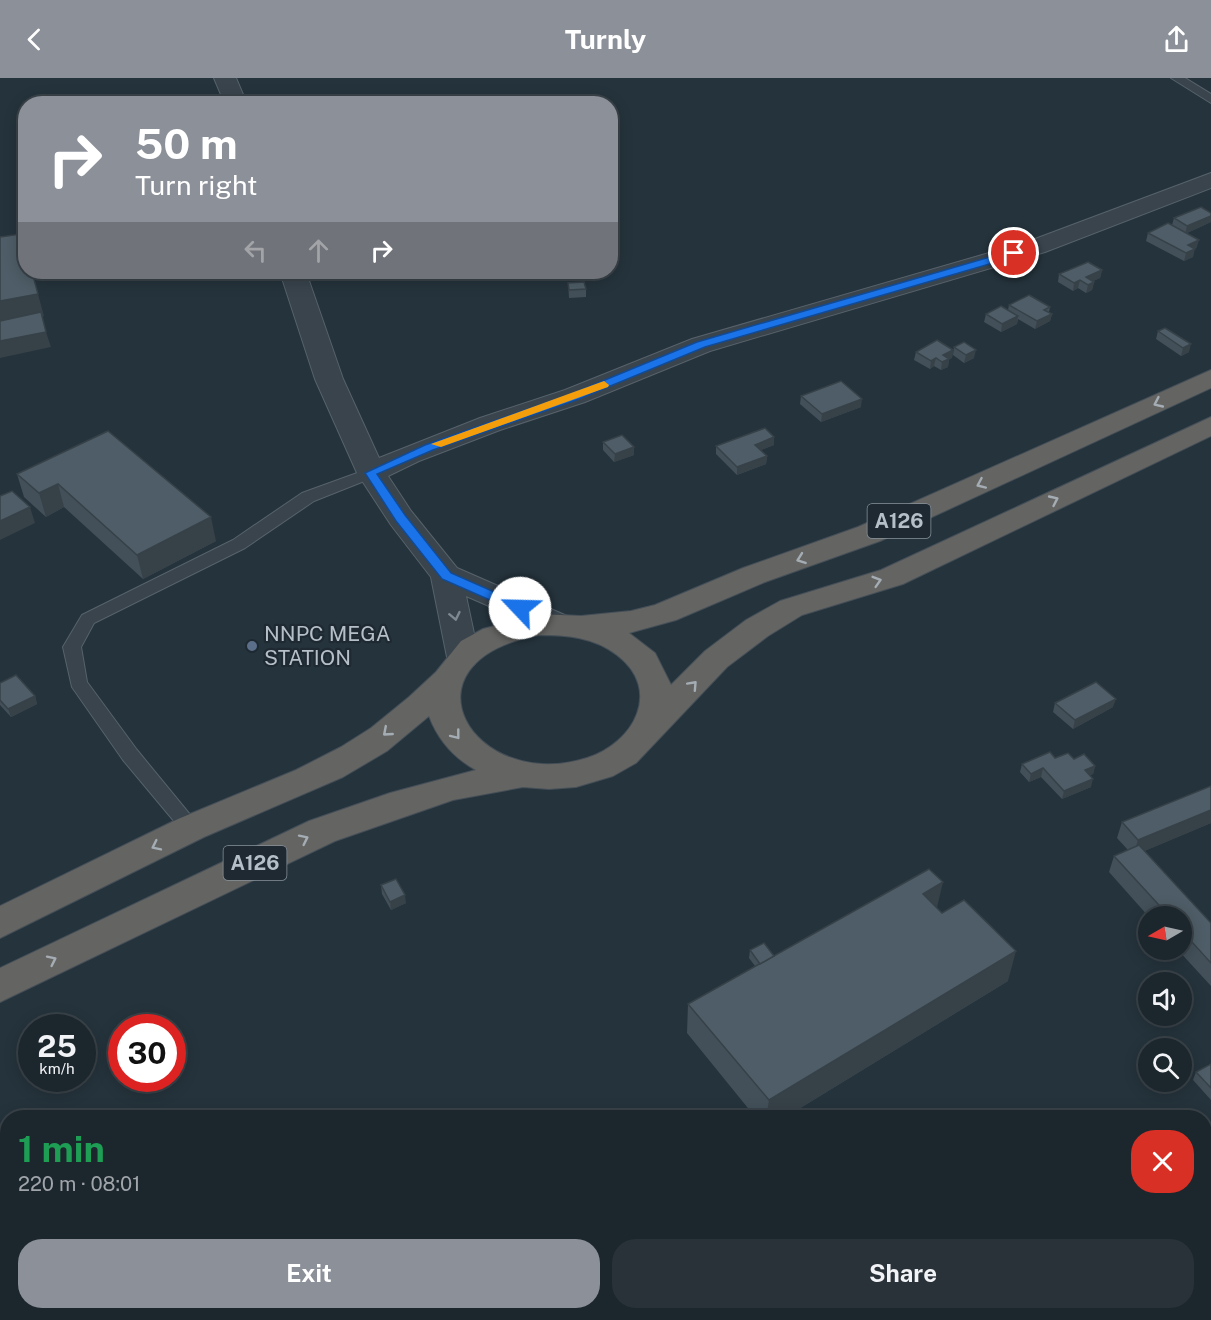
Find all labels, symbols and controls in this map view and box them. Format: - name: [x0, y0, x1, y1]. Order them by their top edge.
- icon: back: [18, 23, 51, 56]
- text: Turnly: [565, 23, 646, 55]
- icon: share: [1160, 23, 1193, 56]
- text: 50 m: [135, 119, 238, 168]
- icon: right: [36, 120, 114, 198]
- text: Turn right: [135, 169, 258, 201]
- pin: [988, 227, 1039, 278]
- icon: left: [239, 234, 272, 267]
- icon: ahead: [302, 234, 335, 267]
- icon: right: [365, 234, 398, 267]
- icon: arrive: [997, 236, 1030, 269]
- one-way arrow: [1154, 395, 1165, 407]
- one-way arrow: [976, 477, 987, 489]
- one-way arrow: [1048, 495, 1059, 507]
- road number: A126: [868, 504, 930, 538]
- one-way arrow: [796, 551, 807, 564]
- position arrow: [488, 576, 552, 640]
- one-way arrow: [871, 576, 882, 588]
- one-way arrow: [448, 611, 461, 621]
- place label: NNPC MEGA STATION: [264, 621, 391, 670]
- marker: NNPC MEGA STATION: [245, 639, 259, 653]
- one-way arrow: [685, 681, 696, 692]
- one-way arrow: [383, 725, 394, 736]
- one-way arrow: [448, 729, 459, 740]
- one-way arrow: [298, 835, 309, 847]
- one-way arrow: [152, 838, 163, 850]
- road number: A126: [224, 846, 286, 880]
- north arrow: [1138, 906, 1192, 960]
- map controls: [1138, 906, 1192, 1092]
- one-way arrow: [46, 955, 57, 967]
- button: sound: [1138, 972, 1192, 1026]
- speed limit sign: 30: [108, 1014, 186, 1092]
- text: 25: [37, 1028, 77, 1064]
- button: search: [1138, 1038, 1192, 1092]
- text: km/h: [39, 1060, 75, 1077]
- text: 1 min: [18, 1128, 105, 1170]
- button: close: [1131, 1130, 1194, 1193]
- text: 220 m · 08:01: [18, 1172, 140, 1196]
- button: Exit: [18, 1239, 600, 1308]
- button: Share: [612, 1239, 1194, 1308]

